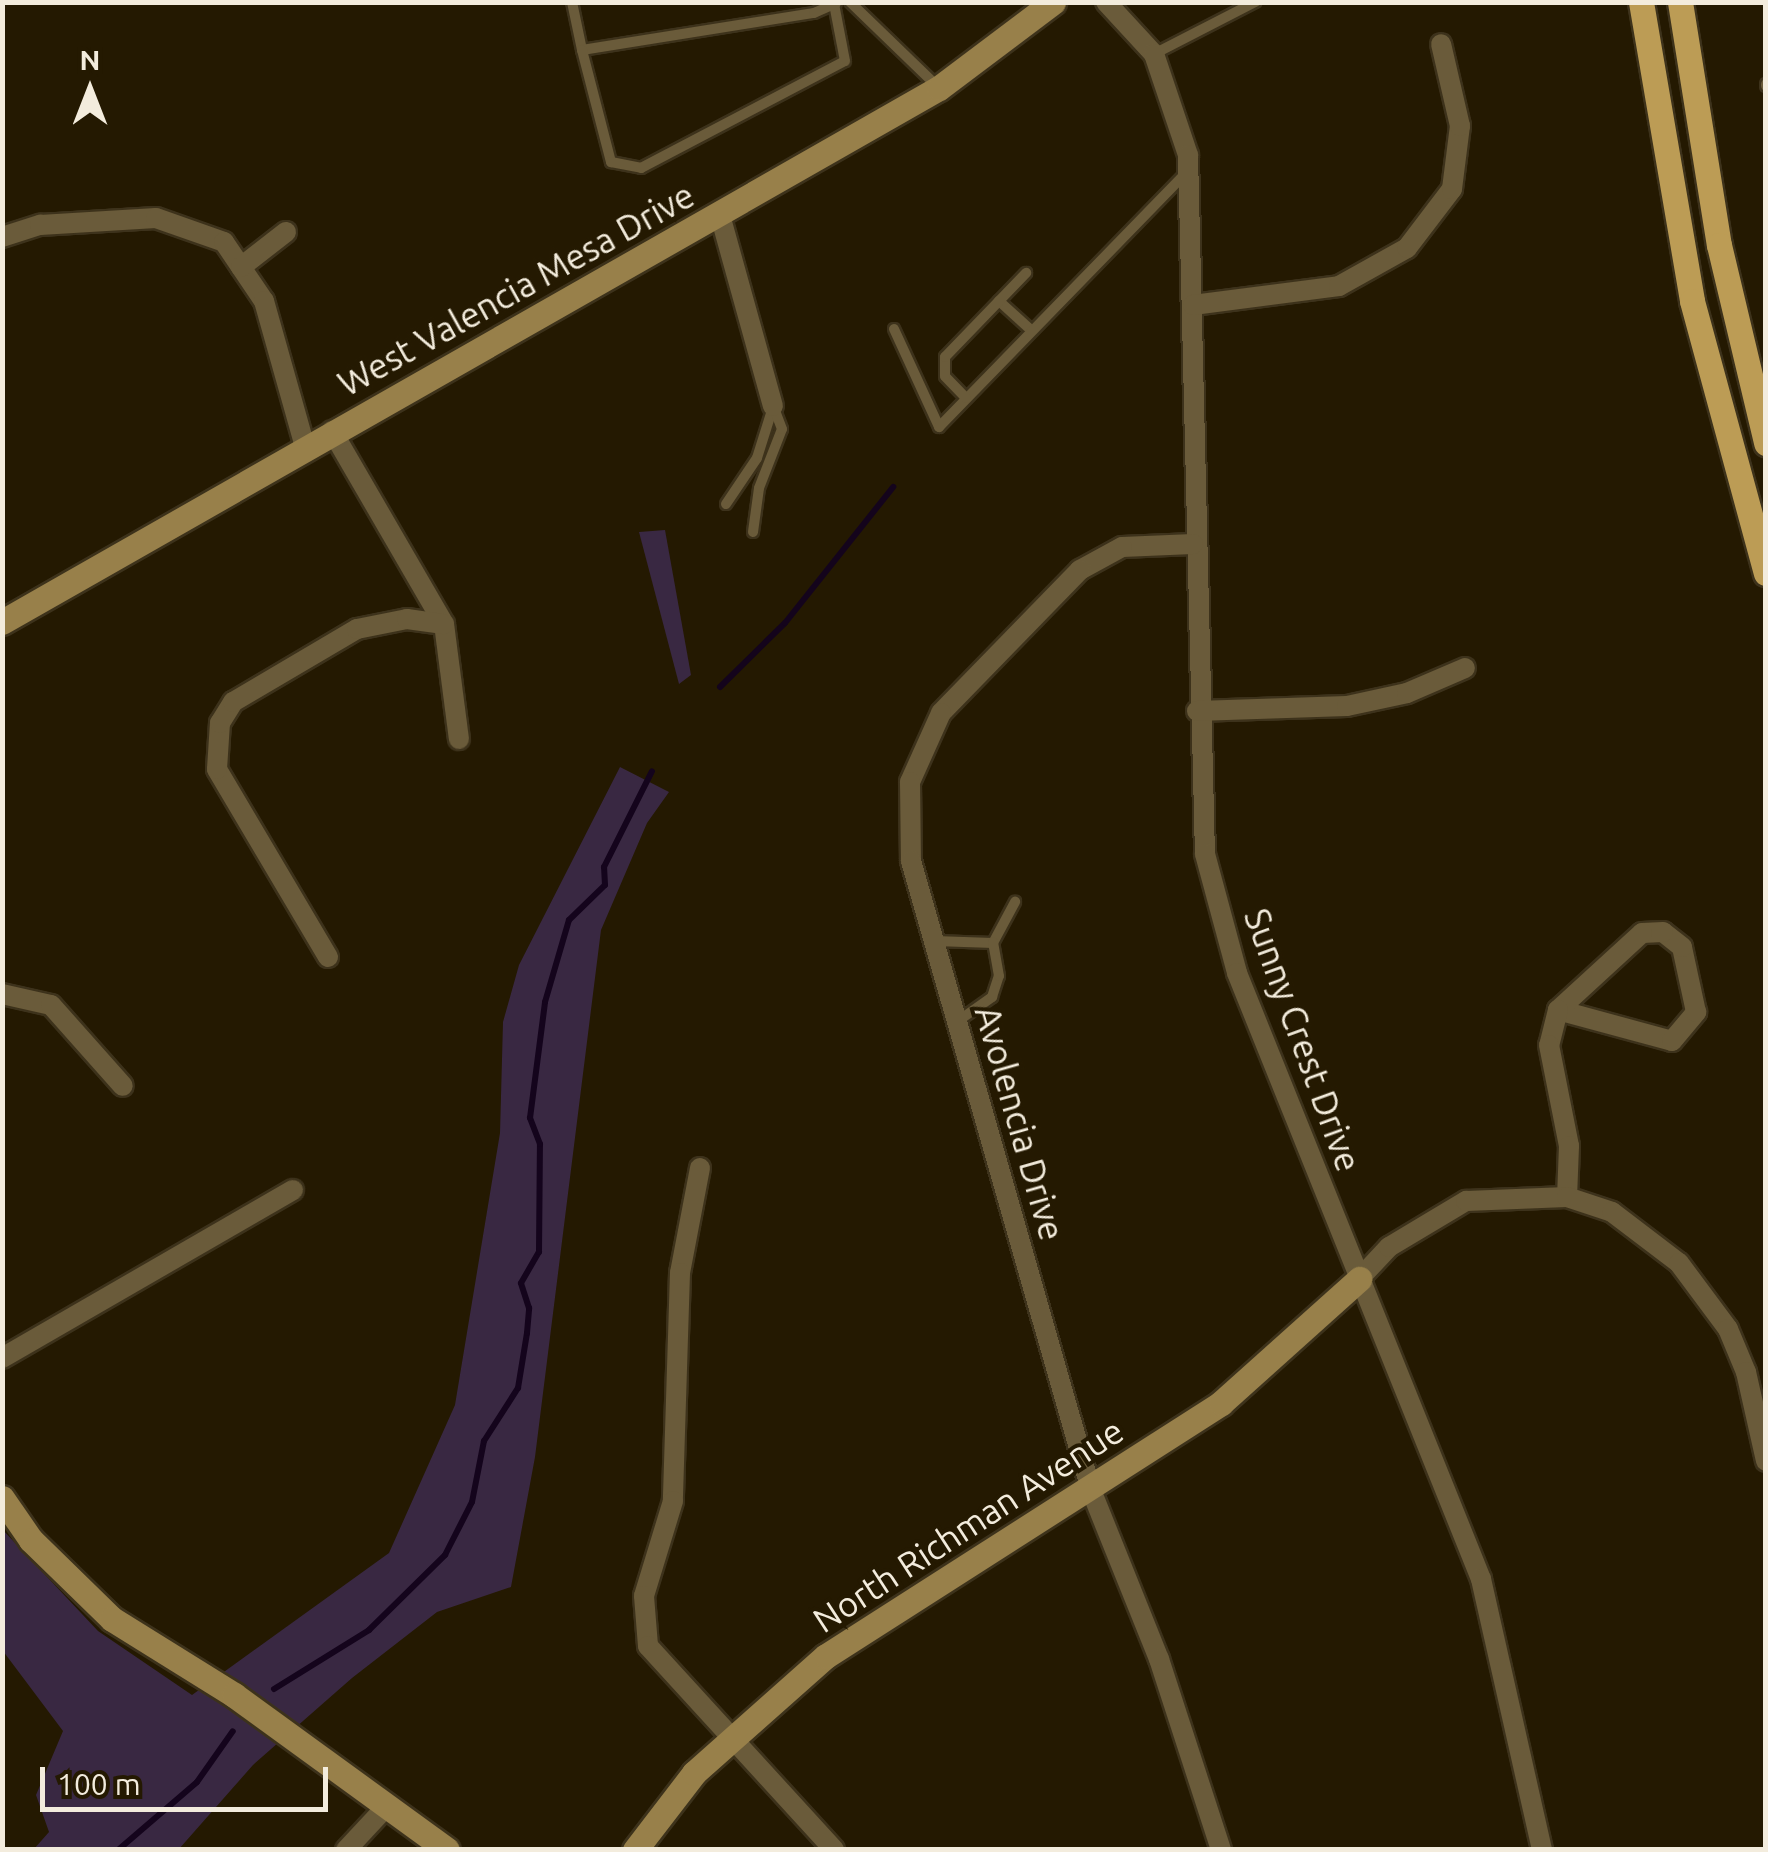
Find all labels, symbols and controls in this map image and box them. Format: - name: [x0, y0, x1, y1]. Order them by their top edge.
- north arrow: [40, 40, 140, 140]
- text: N: [80, 44, 100, 75]
- street label: West Valencia Mesa Drive: [331, 174, 701, 404]
- street label: Sunny Crest Drive: [1236, 903, 1370, 1177]
- street label: Avolencia Drive: [966, 1001, 1074, 1245]
- street label: North Richman Avenue: [805, 1409, 1131, 1641]
- scale bar: [45, 1747, 332, 1809]
- text: 100 m: [57, 1767, 141, 1801]

